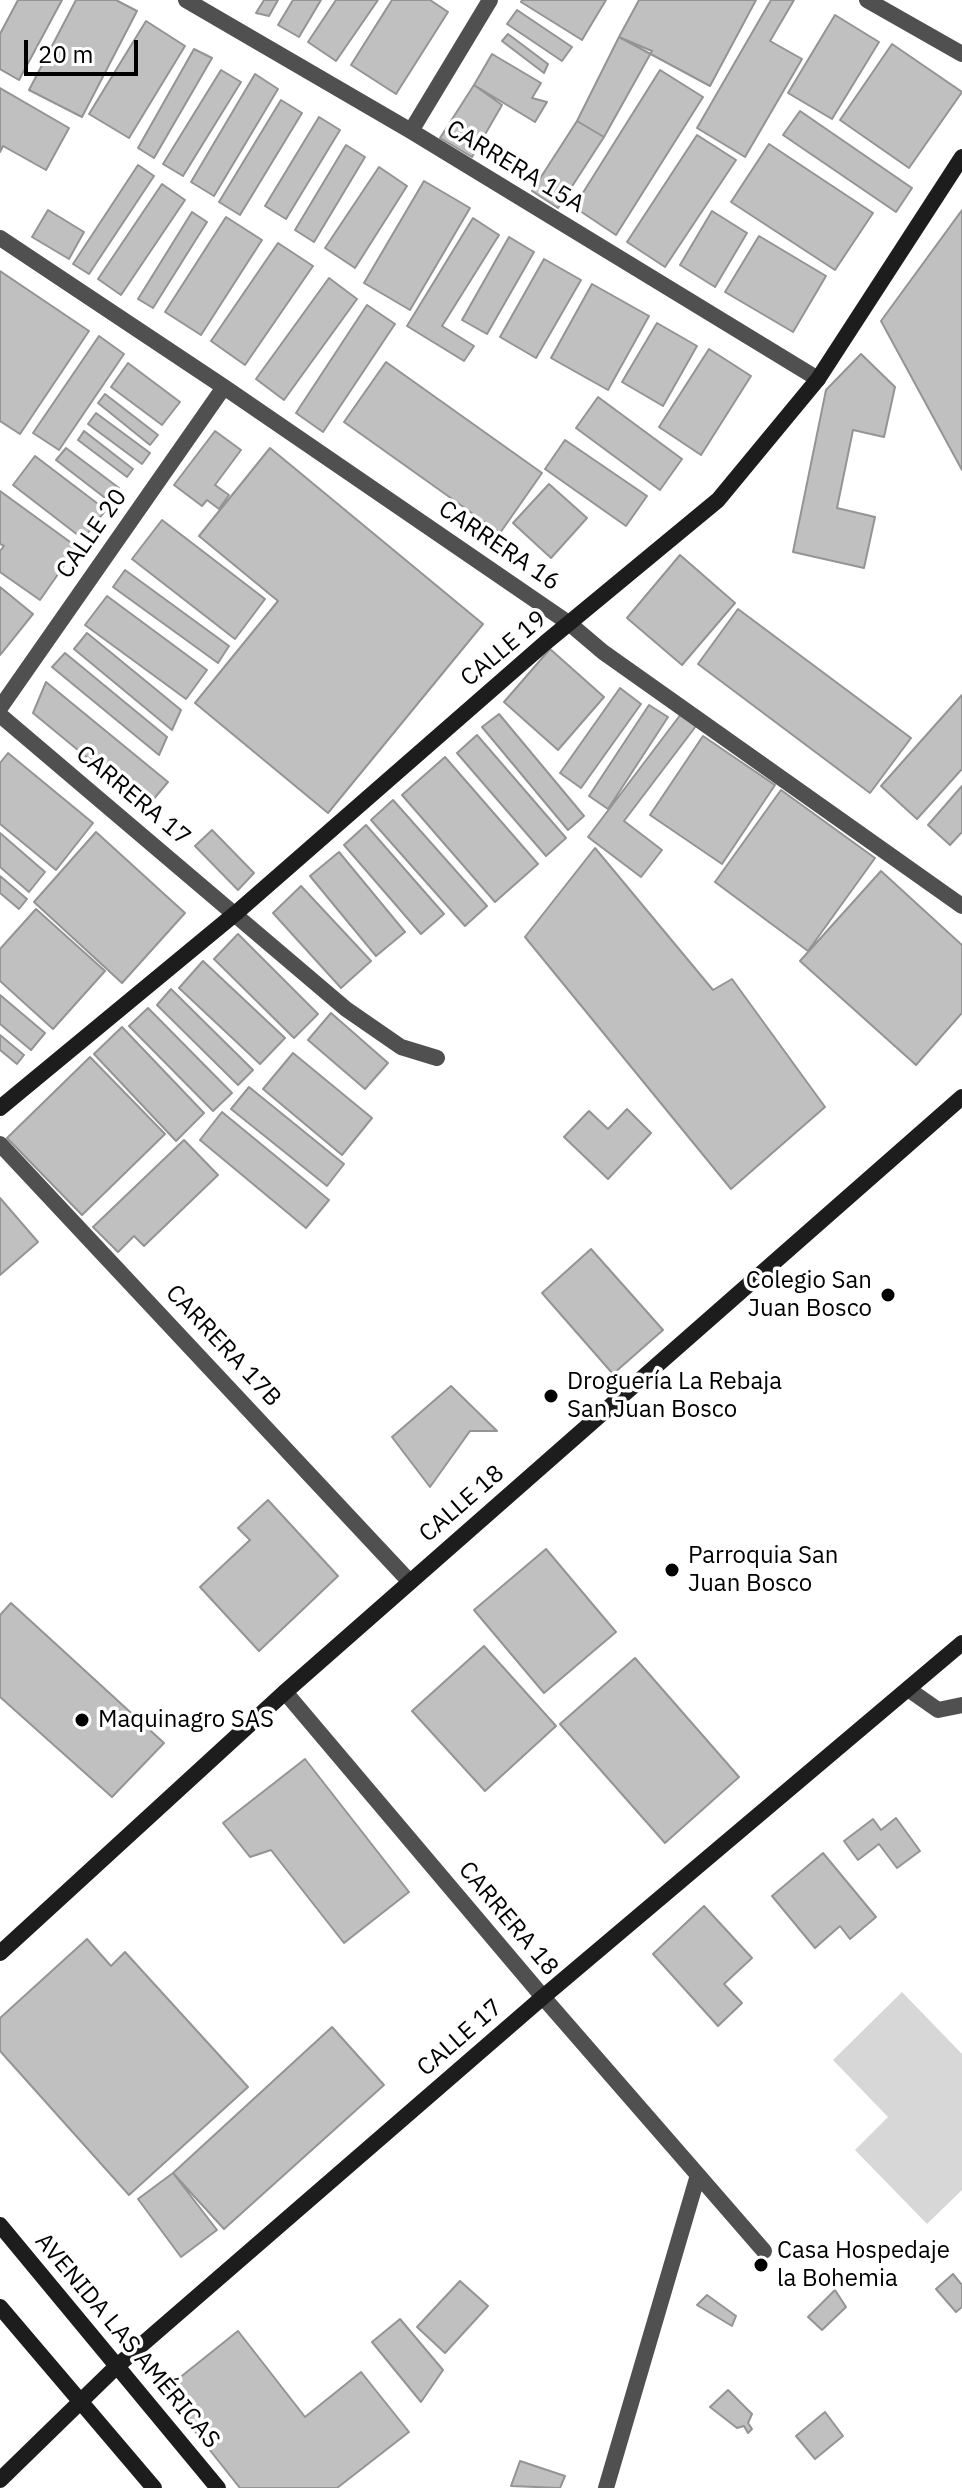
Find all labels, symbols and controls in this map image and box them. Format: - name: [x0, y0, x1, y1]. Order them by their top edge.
- scale bar: [28, 24, 142, 74]
- text: 20 m: [38, 38, 93, 70]
- street label: CARRERA 15A: [441, 115, 589, 219]
- street label: CALLE 20: [51, 484, 133, 584]
- street label: CARRERA 16: [433, 495, 565, 597]
- street label: CALLE 19: [455, 605, 553, 693]
- street label: CARRERA 17: [70, 740, 196, 852]
- place label: Colegio San Juan Bosco: [746, 1267, 872, 1323]
- street label: CARRERA 17B: [159, 1279, 287, 1413]
- marker: Colegio San Juan Bosco: [879, 1286, 897, 1304]
- place label: Droguería La Rebaja San Juan Bosco: [567, 1368, 782, 1424]
- marker: Droguería La Rebaja San Juan Bosco: [542, 1387, 560, 1405]
- street label: CALLE 18: [414, 1459, 510, 1549]
- place label: Parroquia San Juan Bosco: [688, 1542, 838, 1598]
- marker: Parroquia San Juan Bosco: [663, 1561, 681, 1579]
- place label: Maquinagro SAS: [98, 1706, 274, 1734]
- marker: Maquinagro SAS: [73, 1711, 91, 1729]
- street label: CARRERA 18: [452, 1856, 564, 1982]
- street label: CALLE 17: [412, 1993, 508, 2083]
- street label: AVENIDA LAS AMÉRICAS: [29, 2228, 225, 2454]
- place label: Casa Hospedaje la Bohemia: [777, 2237, 950, 2293]
- marker: Casa Hospedaje la Bohemia: [752, 2256, 770, 2274]

